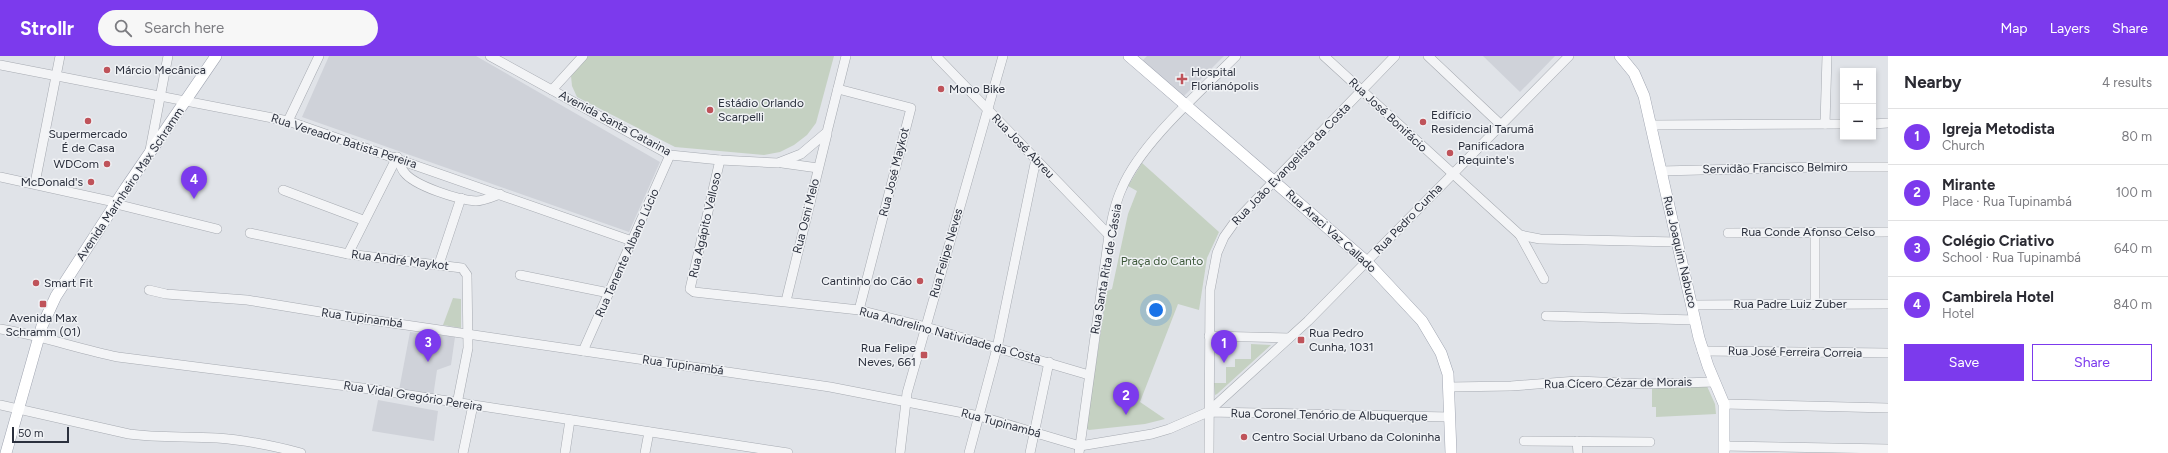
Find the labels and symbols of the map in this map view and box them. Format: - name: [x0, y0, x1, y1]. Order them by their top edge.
- place label: Márcio Mecânica: [115, 63, 206, 77]
- marker: Márcio Mecânica: [102, 65, 112, 75]
- place label: Hospital Florianópolis: [1191, 65, 1259, 93]
- marker: Hospital Florianópolis: [1176, 73, 1188, 85]
- street label: Rua José Bonifácio: [1346, 75, 1430, 155]
- place label: Mono Bike: [949, 82, 1006, 96]
- marker: Mono Bike: [936, 84, 946, 94]
- street label: Avenida Santa Catarina: [557, 87, 673, 159]
- place label: Estádio Orlando Scarpelli: [718, 96, 804, 124]
- street label: Rua João Evangelista da Costa: [1229, 100, 1353, 228]
- street label: Avenida Marinheiro Max Schramm: [73, 105, 187, 263]
- marker: Estádio Orlando Scarpelli: [705, 105, 715, 115]
- place label: Edifício Residencial Tarumã: [1431, 108, 1534, 136]
- street label: Rua Vereador Batista Pereira: [269, 111, 419, 171]
- street label: Rua José Abreu: [989, 111, 1057, 181]
- marker: Supermercado É de Casa: [83, 116, 93, 126]
- marker: Edifício Residencial Tarumã: [1418, 117, 1428, 127]
- street label: Rua José Maykot: [876, 126, 912, 218]
- place label: Supermercado É de Casa: [48, 127, 128, 155]
- place label: Panificadora Requinte's: [1458, 139, 1524, 167]
- marker: Panificadora Requinte's: [1445, 148, 1455, 158]
- place label: WDCom: [53, 157, 99, 171]
- marker: WDCom: [102, 159, 112, 169]
- street label: Servidão Francisco Belmiro: [1702, 160, 1848, 176]
- pin: 4: [181, 166, 207, 199]
- street label: Rua Agápito Velloso: [686, 171, 724, 279]
- place label: McDonald's: [21, 175, 83, 189]
- marker: McDonald's: [86, 177, 96, 187]
- street label: Rua Osni Melo: [790, 177, 822, 255]
- street label: Rua Pedro Cunha: [1371, 181, 1445, 257]
- street label: Rua Tenente Albano Lúcio: [592, 186, 662, 320]
- street label: Rua Araci Vaz Callado: [1283, 187, 1379, 275]
- street label: Rua Joaquim Nabuco: [1660, 195, 1700, 310]
- street label: Rua Santa Rita de Cássia: [1088, 203, 1124, 335]
- street label: Rua Felipe Neves: [927, 206, 966, 299]
- street label: Rua Conde Afonso Celso: [1741, 225, 1875, 239]
- street label: Rua André Maykot: [350, 247, 450, 273]
- park label: Praça do Canto: [1121, 254, 1203, 268]
- place label: Cantinho do Cão: [821, 274, 912, 288]
- place label: Smart Fit: [44, 276, 94, 290]
- marker: Cantinho do Cão: [915, 276, 925, 286]
- marker: Smart Fit: [31, 278, 41, 288]
- street label: Rua Padre Luiz Zuber: [1733, 297, 1847, 311]
- marker: Avenida Max Schramm (01): [38, 299, 48, 309]
- your location: [1146, 300, 1166, 320]
- street label: Rua Andrelino Natividade da Costa: [858, 304, 1042, 366]
- street label: Rua Tupinambá: [320, 305, 404, 331]
- place label: Avenida Max Schramm (01): [5, 311, 81, 339]
- place label: Rua Pedro Cunha, 1031: [1309, 326, 1374, 354]
- pin: 3: [415, 329, 441, 362]
- pin: 1: [1211, 330, 1237, 363]
- marker: Rua Pedro Cunha, 1031: [1296, 335, 1306, 345]
- place label: Rua Felipe Neves, 661: [858, 341, 916, 369]
- street label: Rua José Ferreira Correia: [1728, 344, 1862, 360]
- marker: Rua Felipe Neves, 661: [919, 350, 929, 360]
- street label: Rua Tupinambá: [641, 352, 725, 378]
- street label: Rua Cícero Cézar de Morais: [1544, 375, 1693, 391]
- street label: Rua Vidal Gregório Pereira: [342, 378, 484, 414]
- pin: 2: [1113, 382, 1139, 415]
- street label: Rua Tupinambá: [960, 406, 1042, 440]
- street label: Rua Coronel Tenório de Albuquerque: [1230, 406, 1428, 424]
- scale bar: [12, 425, 69, 444]
- place label: Centro Social Urbano da Coloninha: [1252, 430, 1440, 444]
- marker: Centro Social Urbano da Coloninha: [1239, 432, 1249, 442]

